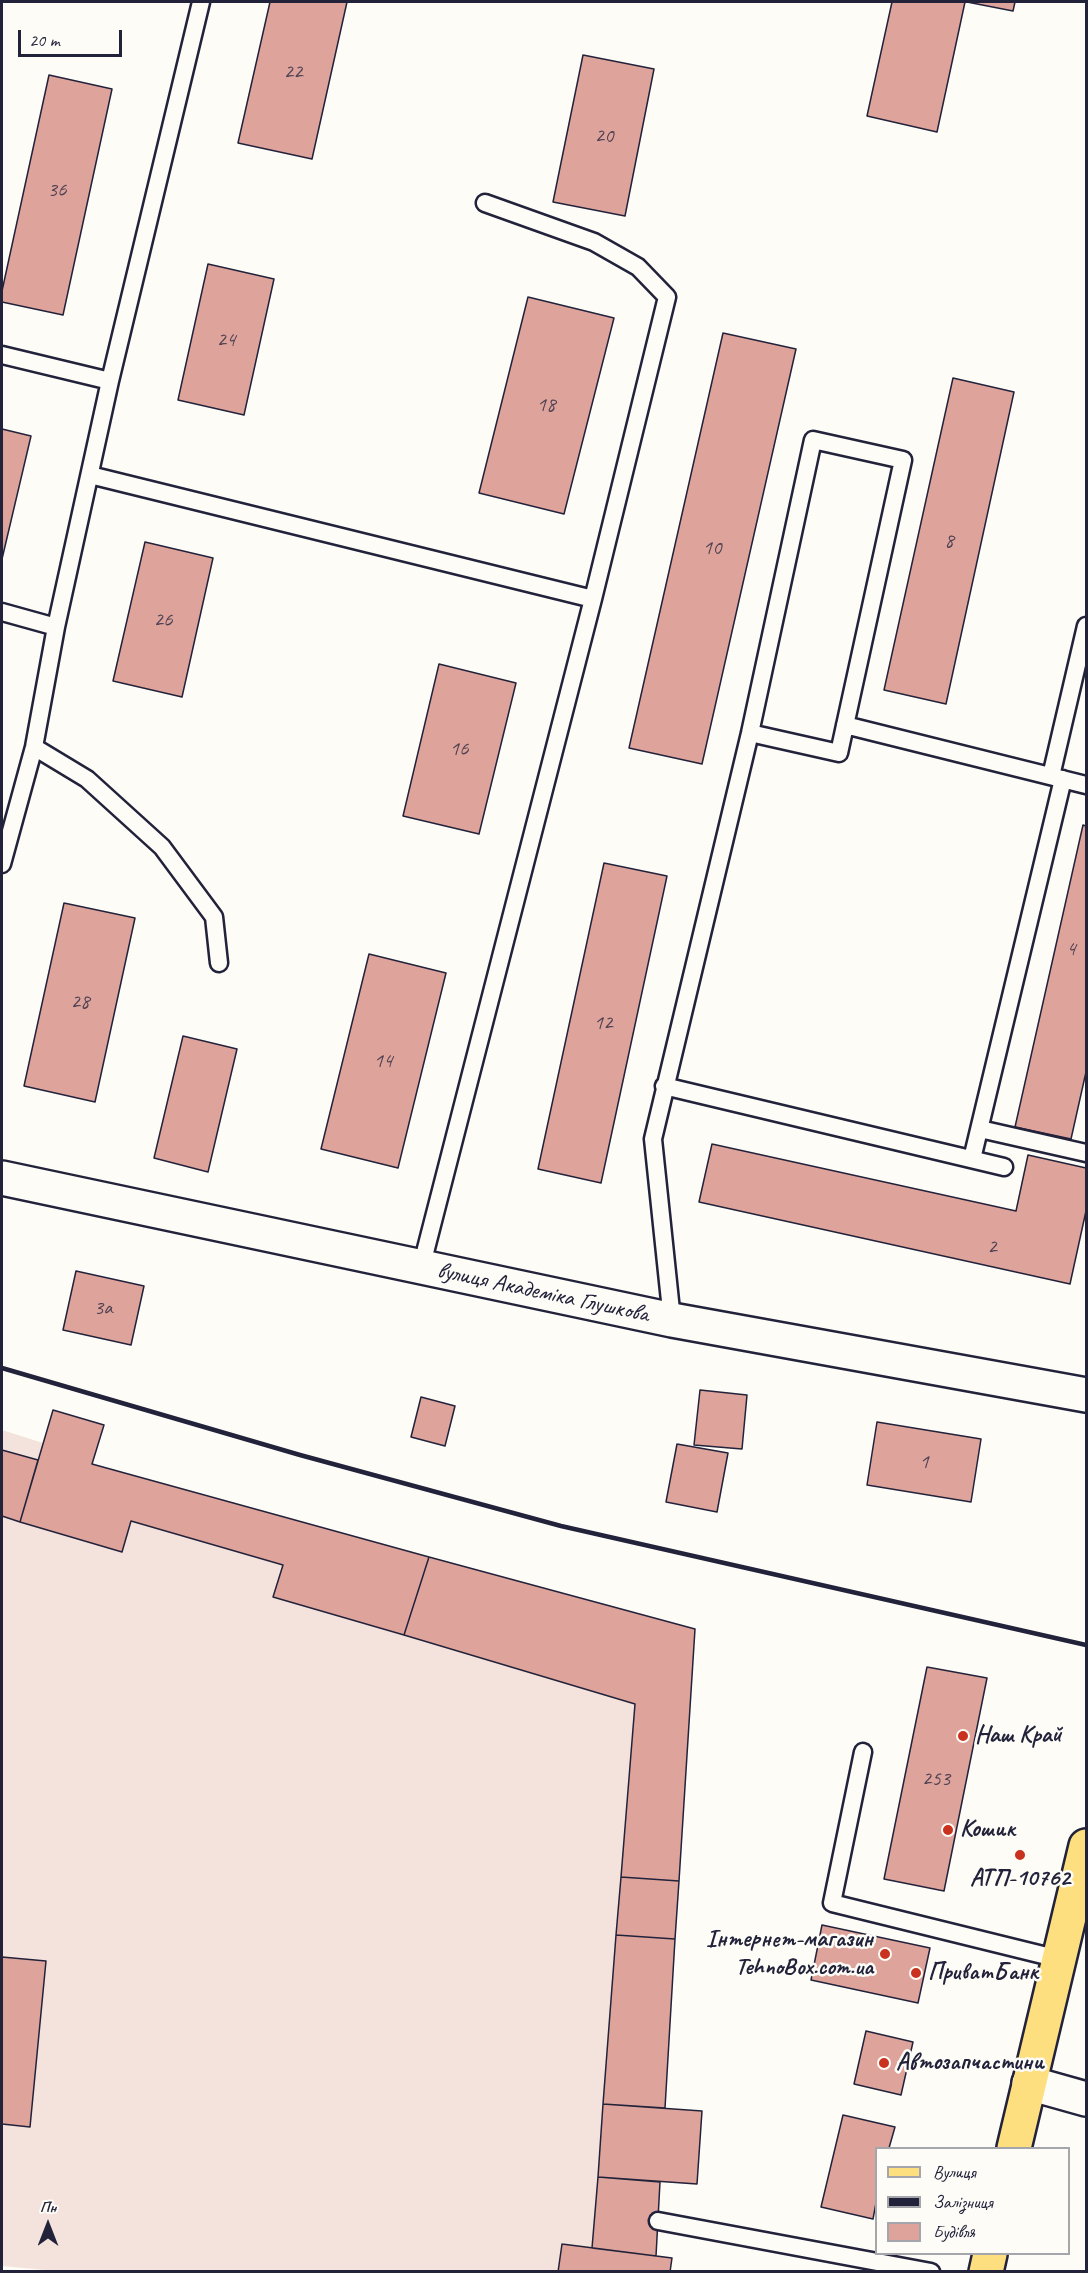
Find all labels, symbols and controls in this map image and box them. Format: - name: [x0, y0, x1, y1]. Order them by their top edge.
- scale bar: [21, 18, 124, 56]
- text: 20 m: [29, 29, 60, 51]
- house number: 22: [284, 59, 302, 85]
- house number: 20: [595, 123, 613, 149]
- house number: 36: [48, 177, 66, 203]
- house number: 24: [217, 327, 235, 353]
- house number: 18: [537, 392, 555, 418]
- house number: 8: [944, 528, 954, 554]
- house number: 10: [703, 535, 721, 561]
- house number: 26: [154, 607, 172, 633]
- house number: 16: [450, 736, 468, 762]
- house number: 4: [1066, 936, 1076, 962]
- house number: 28: [71, 989, 89, 1015]
- house number: 12: [594, 1010, 612, 1036]
- house number: 14: [374, 1048, 392, 1074]
- house number: 2: [987, 1234, 997, 1260]
- street label: вулиця Академіка Глушкова: [435, 1256, 651, 1330]
- house number: 3а: [94, 1295, 112, 1321]
- house number: 1: [919, 1449, 929, 1475]
- place label: Наш Край: [975, 1722, 1062, 1750]
- marker: Наш Край: [956, 1729, 970, 1743]
- house number: 253: [922, 1766, 950, 1792]
- place label: Кошик: [960, 1816, 1015, 1844]
- marker: Кошик: [941, 1823, 955, 1837]
- marker: АТП-10762: [1013, 1848, 1027, 1862]
- place label: АТП-10762: [970, 1865, 1070, 1893]
- place label: Інтернет-магазин TehnoBox.com.ua: [706, 1926, 873, 1982]
- marker: Інтернет-магазин TehnoBox.com.ua: [878, 1947, 892, 1961]
- place label: ПриватБанк: [928, 1959, 1038, 1987]
- marker: ПриватБанк: [909, 1966, 923, 1980]
- place label: Автозапчастини: [896, 2049, 1044, 2077]
- marker: Автозапчастини: [877, 2056, 891, 2070]
- legend: [875, 2147, 1070, 2255]
- text: Вулиця: [933, 2161, 976, 2183]
- text: Залізниця: [933, 2191, 993, 2213]
- north arrow: [18, 2195, 78, 2255]
- text: Пн: [40, 2197, 56, 2217]
- text: Будівля: [933, 2221, 975, 2243]

